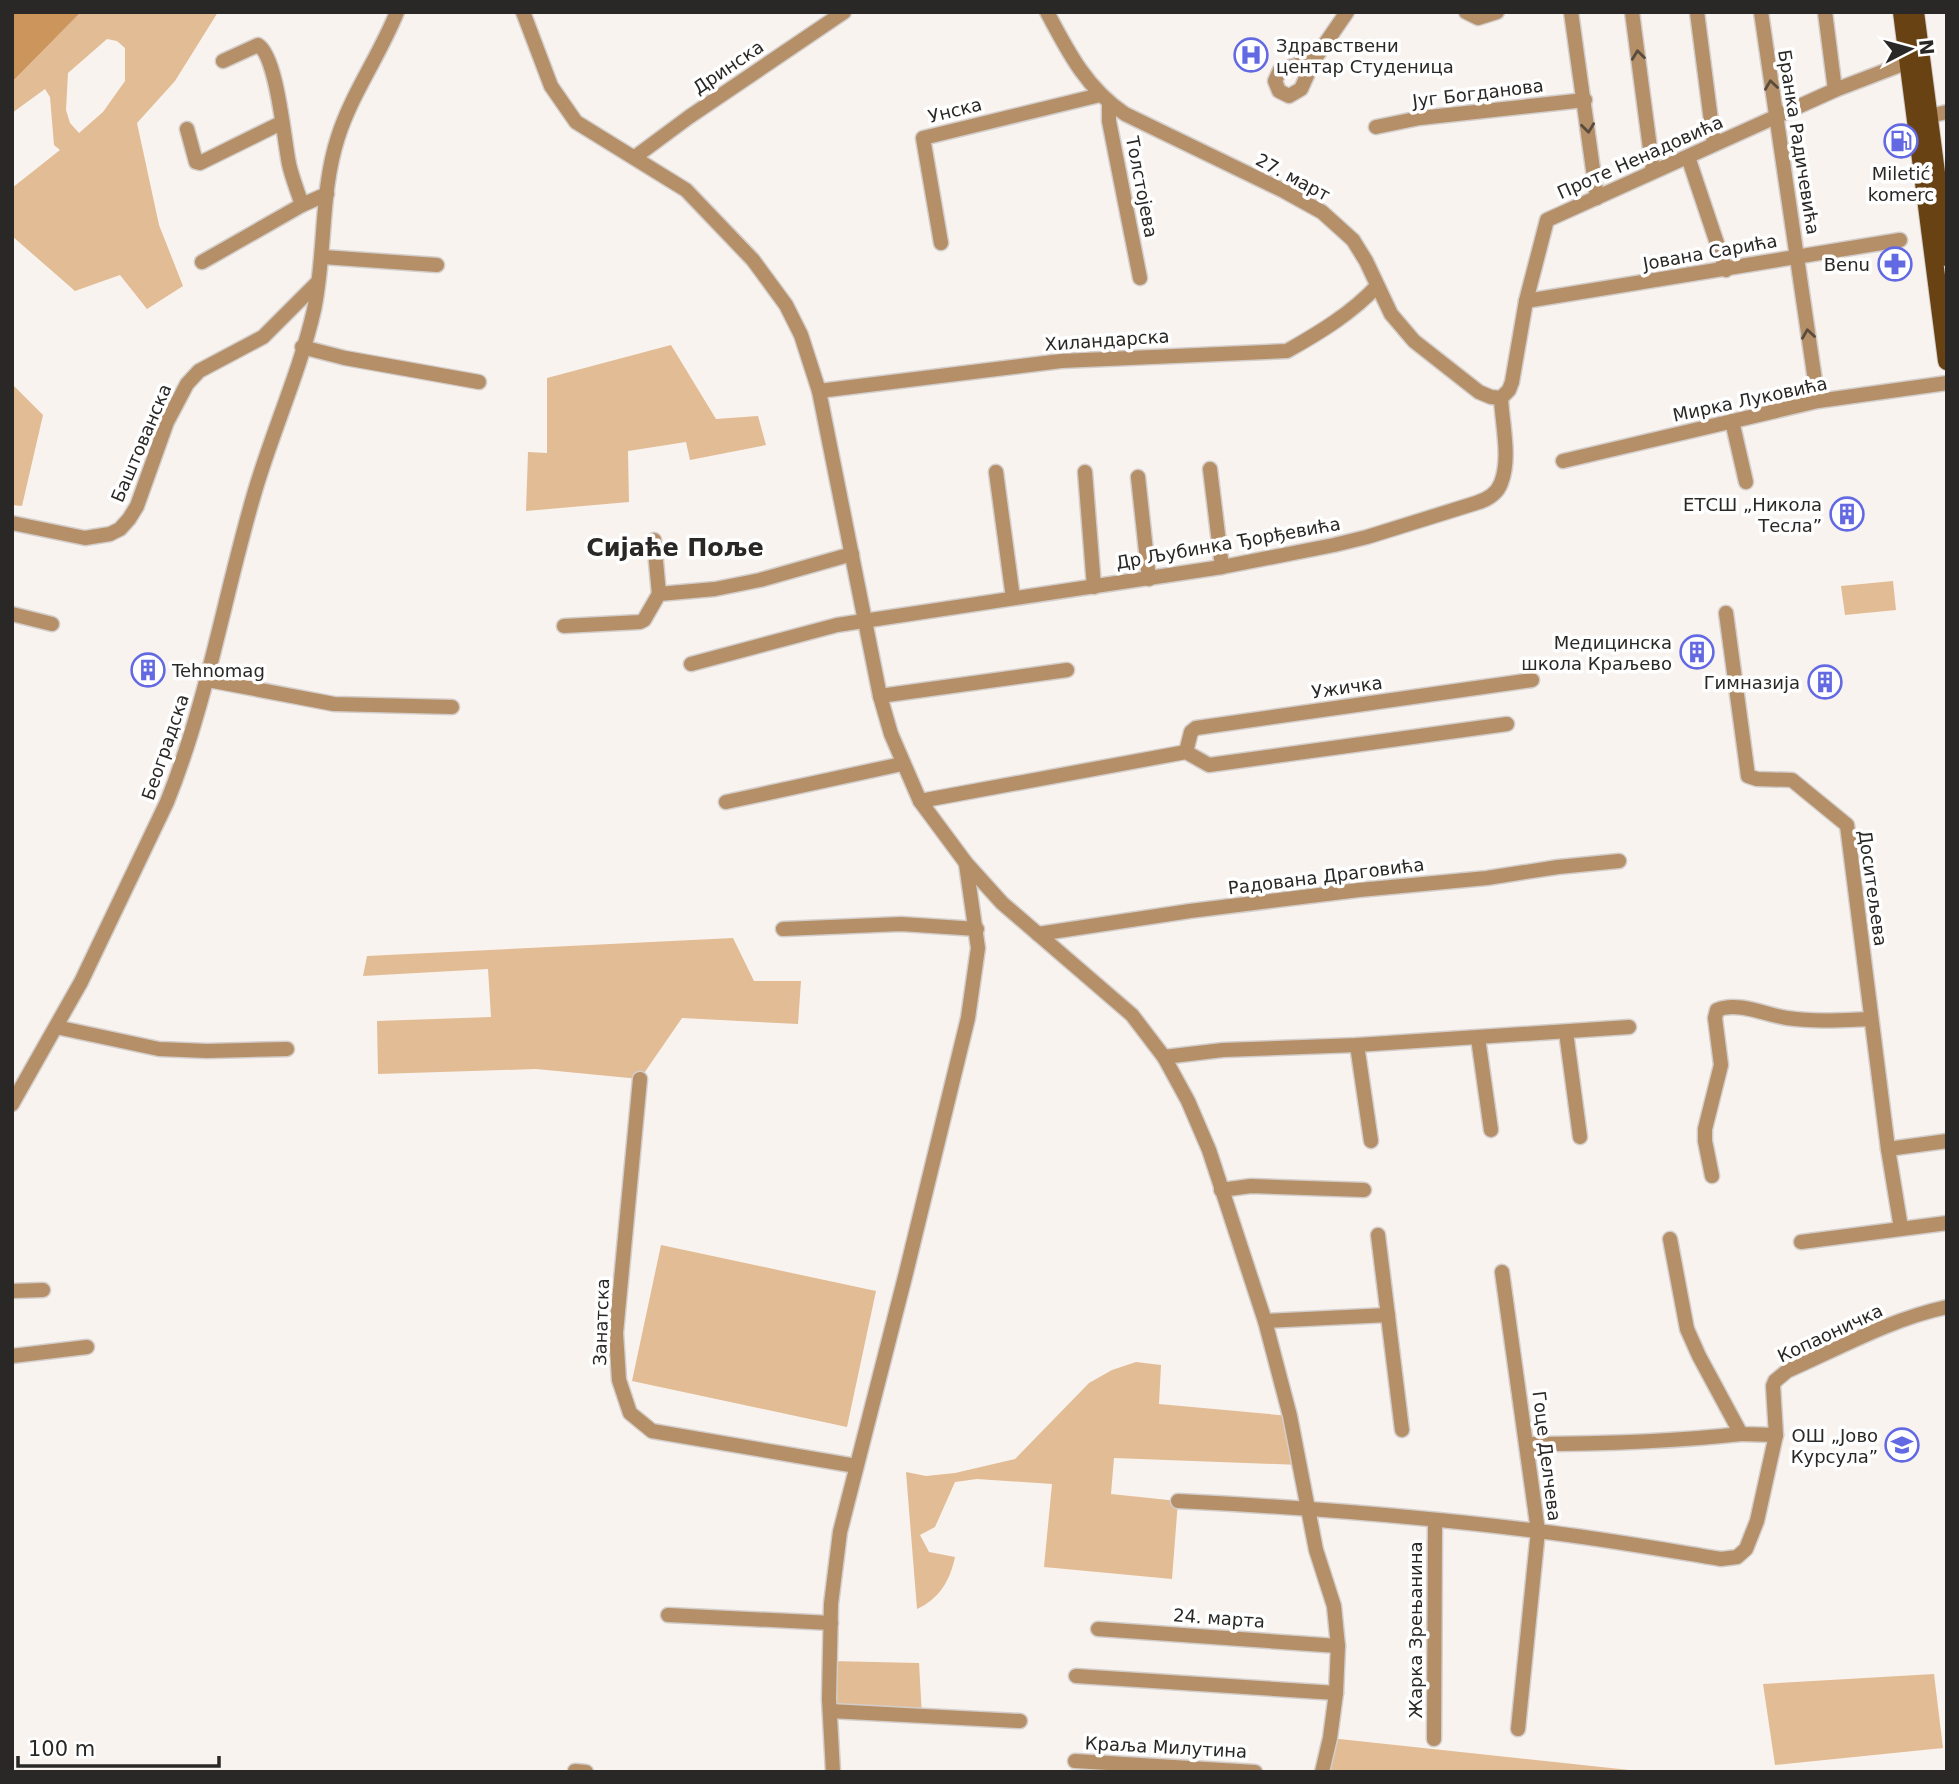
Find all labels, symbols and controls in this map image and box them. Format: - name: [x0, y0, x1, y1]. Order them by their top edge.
- north arrow: [1875, 14, 1945, 84]
- place label: Здравствени центар Студеница: [1276, 35, 1454, 77]
- street label: Дринска: [689, 36, 767, 98]
- hospital icon: Здравствени центар Студеница: [1232, 36, 1270, 74]
- text: N: [1915, 38, 1939, 56]
- street label: Бранка Радичевића: [1774, 48, 1824, 236]
- one-way arrow: [1631, 49, 1646, 61]
- street label: Југ Богданова: [1410, 75, 1545, 112]
- one-way arrow: [1764, 79, 1779, 91]
- street label: Унска: [926, 93, 984, 127]
- street label: Проте Ненадовића: [1554, 111, 1726, 203]
- one-way arrow: [1581, 122, 1596, 134]
- fuel station icon: Miletić komerc: [1882, 122, 1920, 160]
- street label: Толстојева: [1122, 134, 1162, 239]
- street label: 27. март: [1252, 149, 1334, 205]
- place label: Miletić komerc: [1868, 163, 1934, 205]
- street label: Јована Сарића: [1640, 230, 1779, 274]
- pharmacy icon: Benu: [1876, 245, 1914, 283]
- place label: Benu: [1824, 254, 1870, 275]
- street label: Хиландарска: [1044, 325, 1170, 355]
- one-way arrow: [1801, 328, 1816, 340]
- street label: Мирка Луковића: [1671, 372, 1829, 426]
- street label: Баштованска: [107, 381, 175, 505]
- place label: ЕТСШ „Никола Тесла”: [1683, 494, 1822, 536]
- building icon: ЕТСШ „Никола Тесла”: [1828, 495, 1866, 533]
- street label: Др Љубинка Ђорђевића: [1114, 513, 1342, 573]
- district label: Сијаће Поље: [586, 534, 764, 562]
- place label: Медицинска школа Краљево: [1521, 632, 1672, 674]
- building icon: Медицинска школа Краљево: [1678, 633, 1716, 671]
- building icon: Tehnomag: [129, 651, 167, 689]
- place label: Tehnomag: [171, 660, 265, 681]
- building icon: Гимназија: [1806, 663, 1844, 701]
- street label: Ужичка: [1310, 672, 1384, 702]
- place label: Гимназија: [1704, 672, 1800, 693]
- street label: Београдска: [137, 691, 193, 803]
- street label: Доситељева: [1854, 829, 1892, 947]
- street label: Радована Драговића: [1227, 854, 1425, 898]
- street label: Занатска: [589, 1278, 613, 1366]
- street label: Копаоничка: [1774, 1299, 1886, 1367]
- street label: Гоце Делчева: [1529, 1390, 1565, 1522]
- place label: ОШ „Јово Курсула”: [1791, 1425, 1878, 1467]
- school or university icon: ОШ „Јово Курсула”: [1883, 1426, 1921, 1464]
- street label: Жарка Зрењанина: [1405, 1542, 1426, 1718]
- street label: 24. марта: [1172, 1604, 1266, 1632]
- scale bar: [18, 1724, 219, 1768]
- street label: Краља Милутина: [1084, 1732, 1248, 1762]
- text: 100 m: [28, 1737, 95, 1761]

